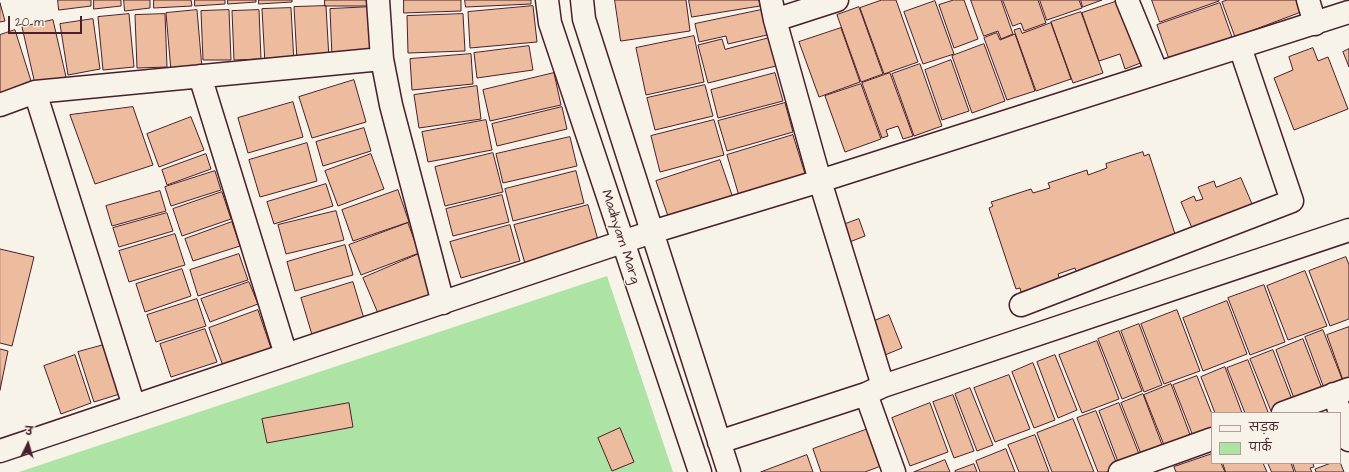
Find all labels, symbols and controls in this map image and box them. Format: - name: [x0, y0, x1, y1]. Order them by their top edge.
- scale bar: [10, 8, 84, 34]
- text: 20 m: [15, 14, 44, 31]
- street label: Madhyam Marg: [597, 188, 643, 286]
- legend: [1211, 412, 1341, 464]
- text: सड़क: [1249, 419, 1279, 436]
- north arrow: [8, 424, 48, 464]
- text: उ: [25, 424, 33, 439]
- text: पार्क: [1249, 439, 1272, 456]

